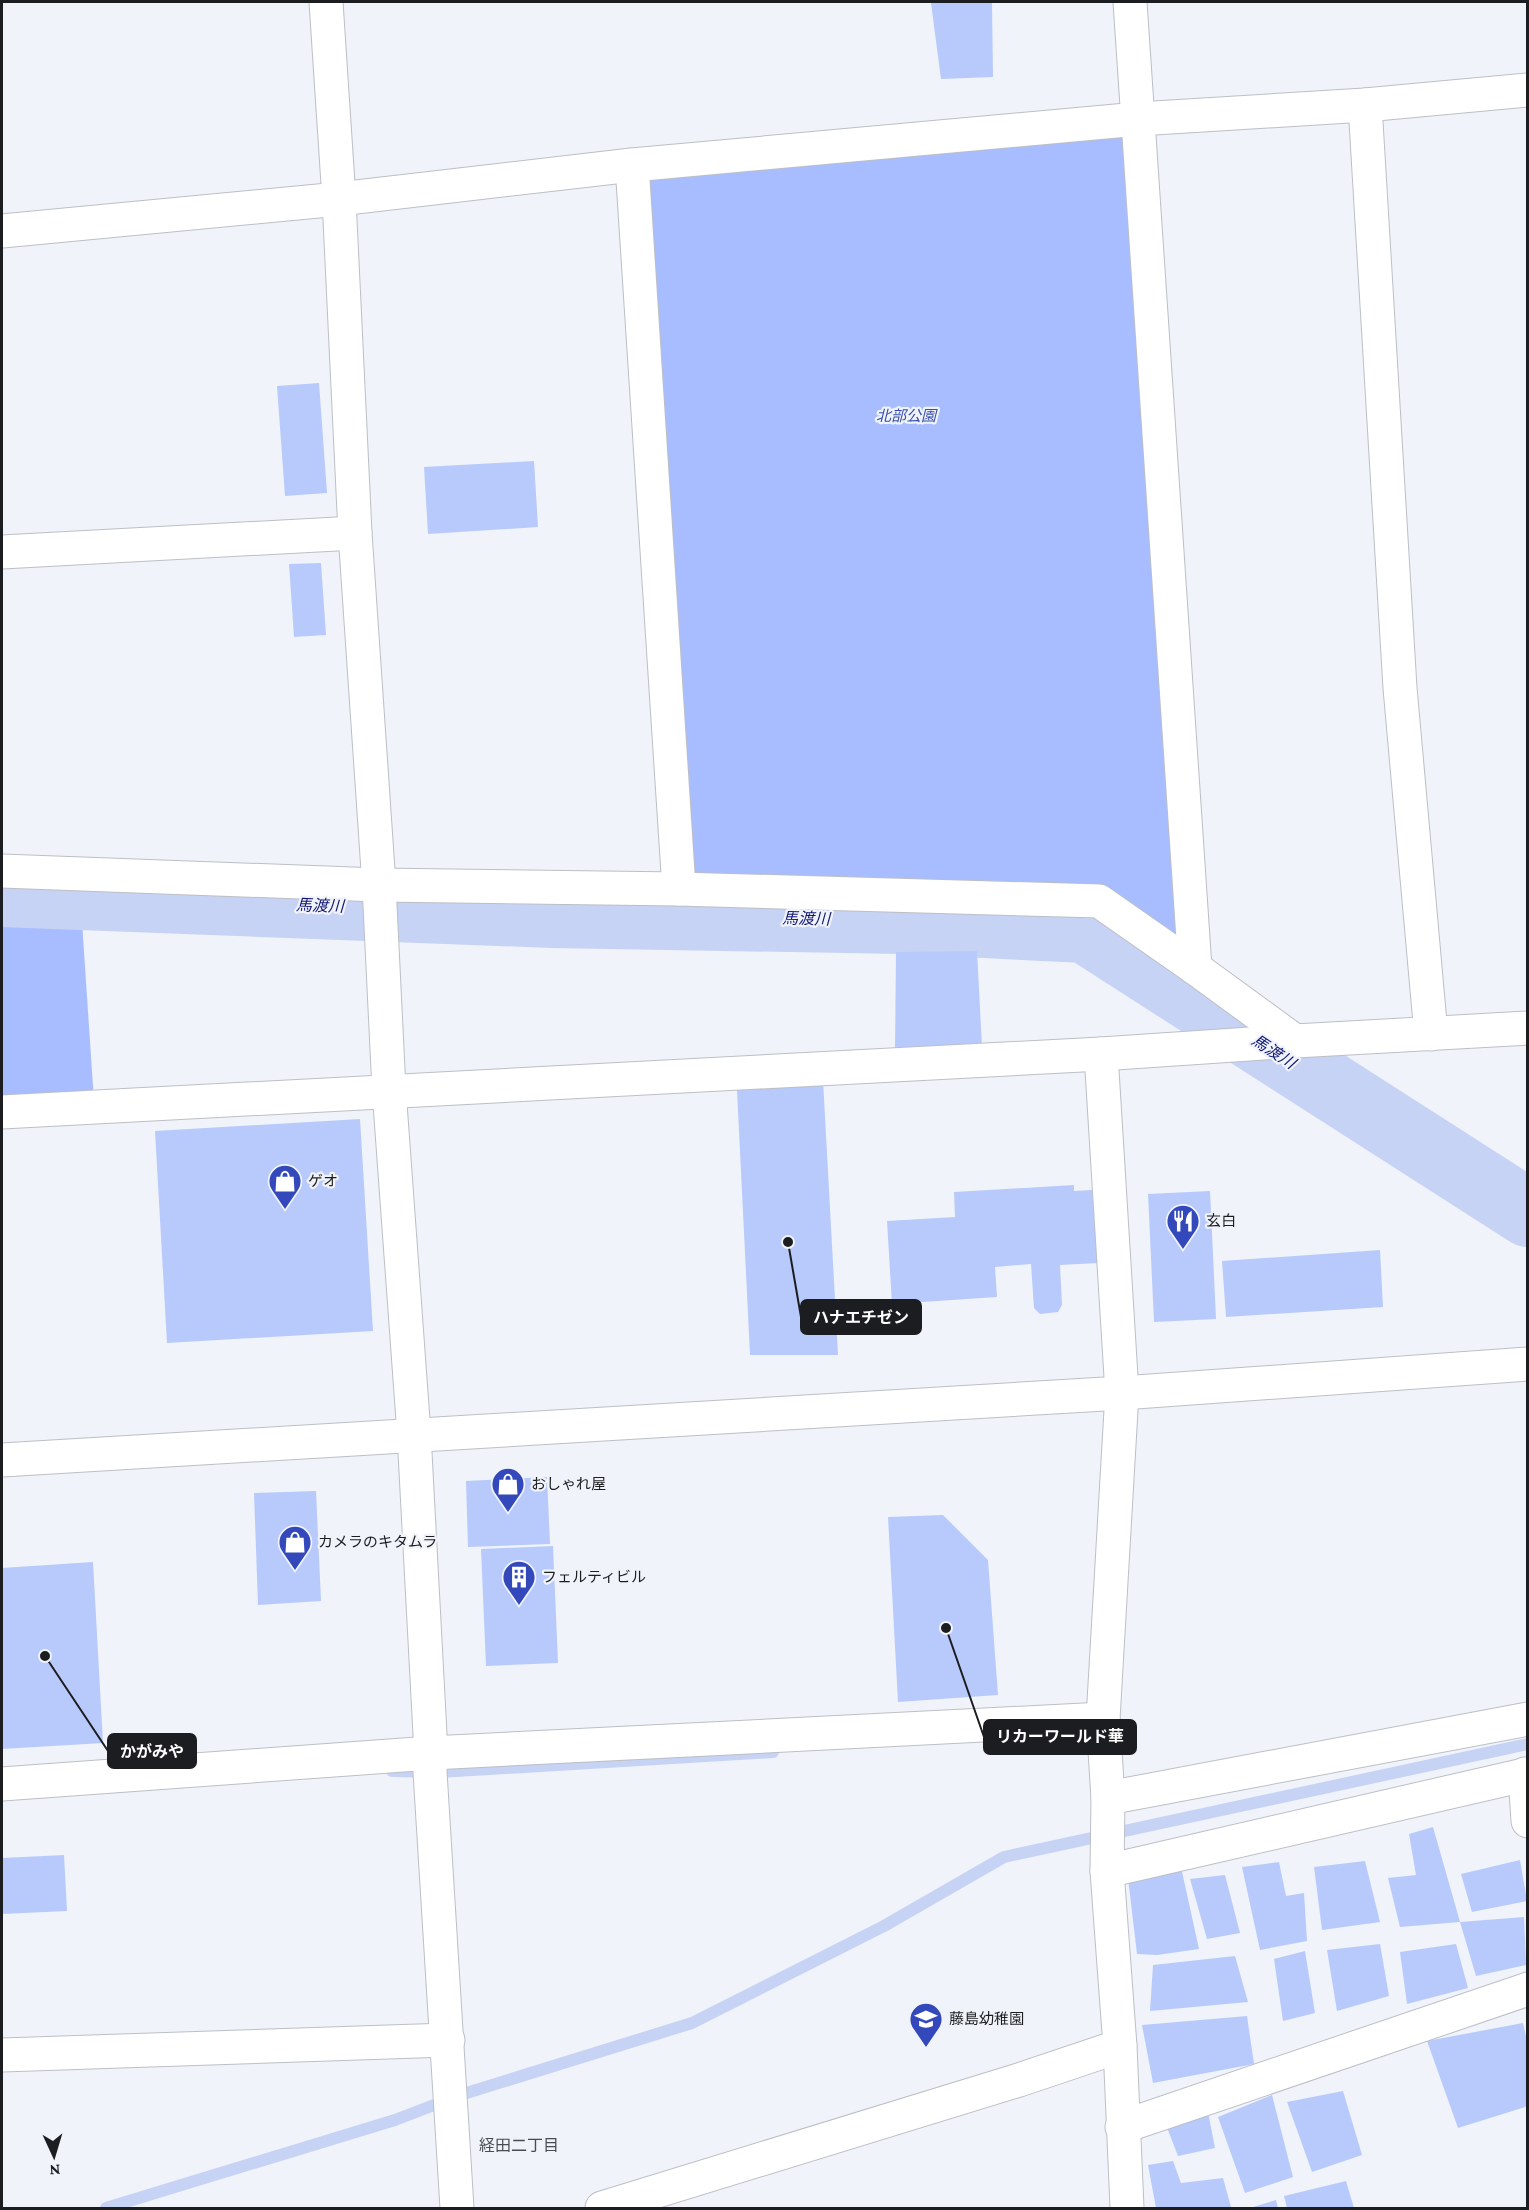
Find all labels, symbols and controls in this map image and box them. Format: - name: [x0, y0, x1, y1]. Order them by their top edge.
- park label: 北部公園: [876, 408, 938, 424]
- water label: 馬渡川: [296, 896, 346, 915]
- water label: 馬渡川: [782, 910, 832, 927]
- water label: 馬渡川: [1249, 1031, 1300, 1073]
- shop icon: ゲオ: [267, 1163, 303, 1210]
- place label: ゲオ: [308, 1173, 338, 1189]
- restaurant icon: 玄白: [1165, 1203, 1201, 1250]
- place label: 玄白: [1206, 1213, 1236, 1229]
- callout: ハナエチゼン: [801, 1300, 921, 1334]
- text: ハナエチゼン: [813, 1309, 909, 1326]
- shop icon: おしゃれ屋: [490, 1466, 526, 1513]
- place label: おしゃれ屋: [531, 1476, 606, 1492]
- shop icon: カメラのキタムラ: [277, 1524, 313, 1571]
- place label: カメラのキタムラ: [318, 1534, 437, 1550]
- building icon: フェルティビル: [501, 1559, 537, 1606]
- place label: フェルティビル: [542, 1569, 646, 1585]
- callout: リカーワールド華: [984, 1720, 1136, 1754]
- text: リカーワールド華: [996, 1728, 1124, 1745]
- callout: かがみや: [108, 1734, 196, 1768]
- text: かがみや: [120, 1743, 184, 1760]
- school or university icon: 藤島幼稚園: [908, 2001, 944, 2048]
- place label: 藤島幼稚園: [949, 2011, 1024, 2027]
- north arrow: [24, 2126, 84, 2186]
- district label: 経田二丁目: [479, 2137, 559, 2154]
- text: N: [49, 2162, 61, 2179]

